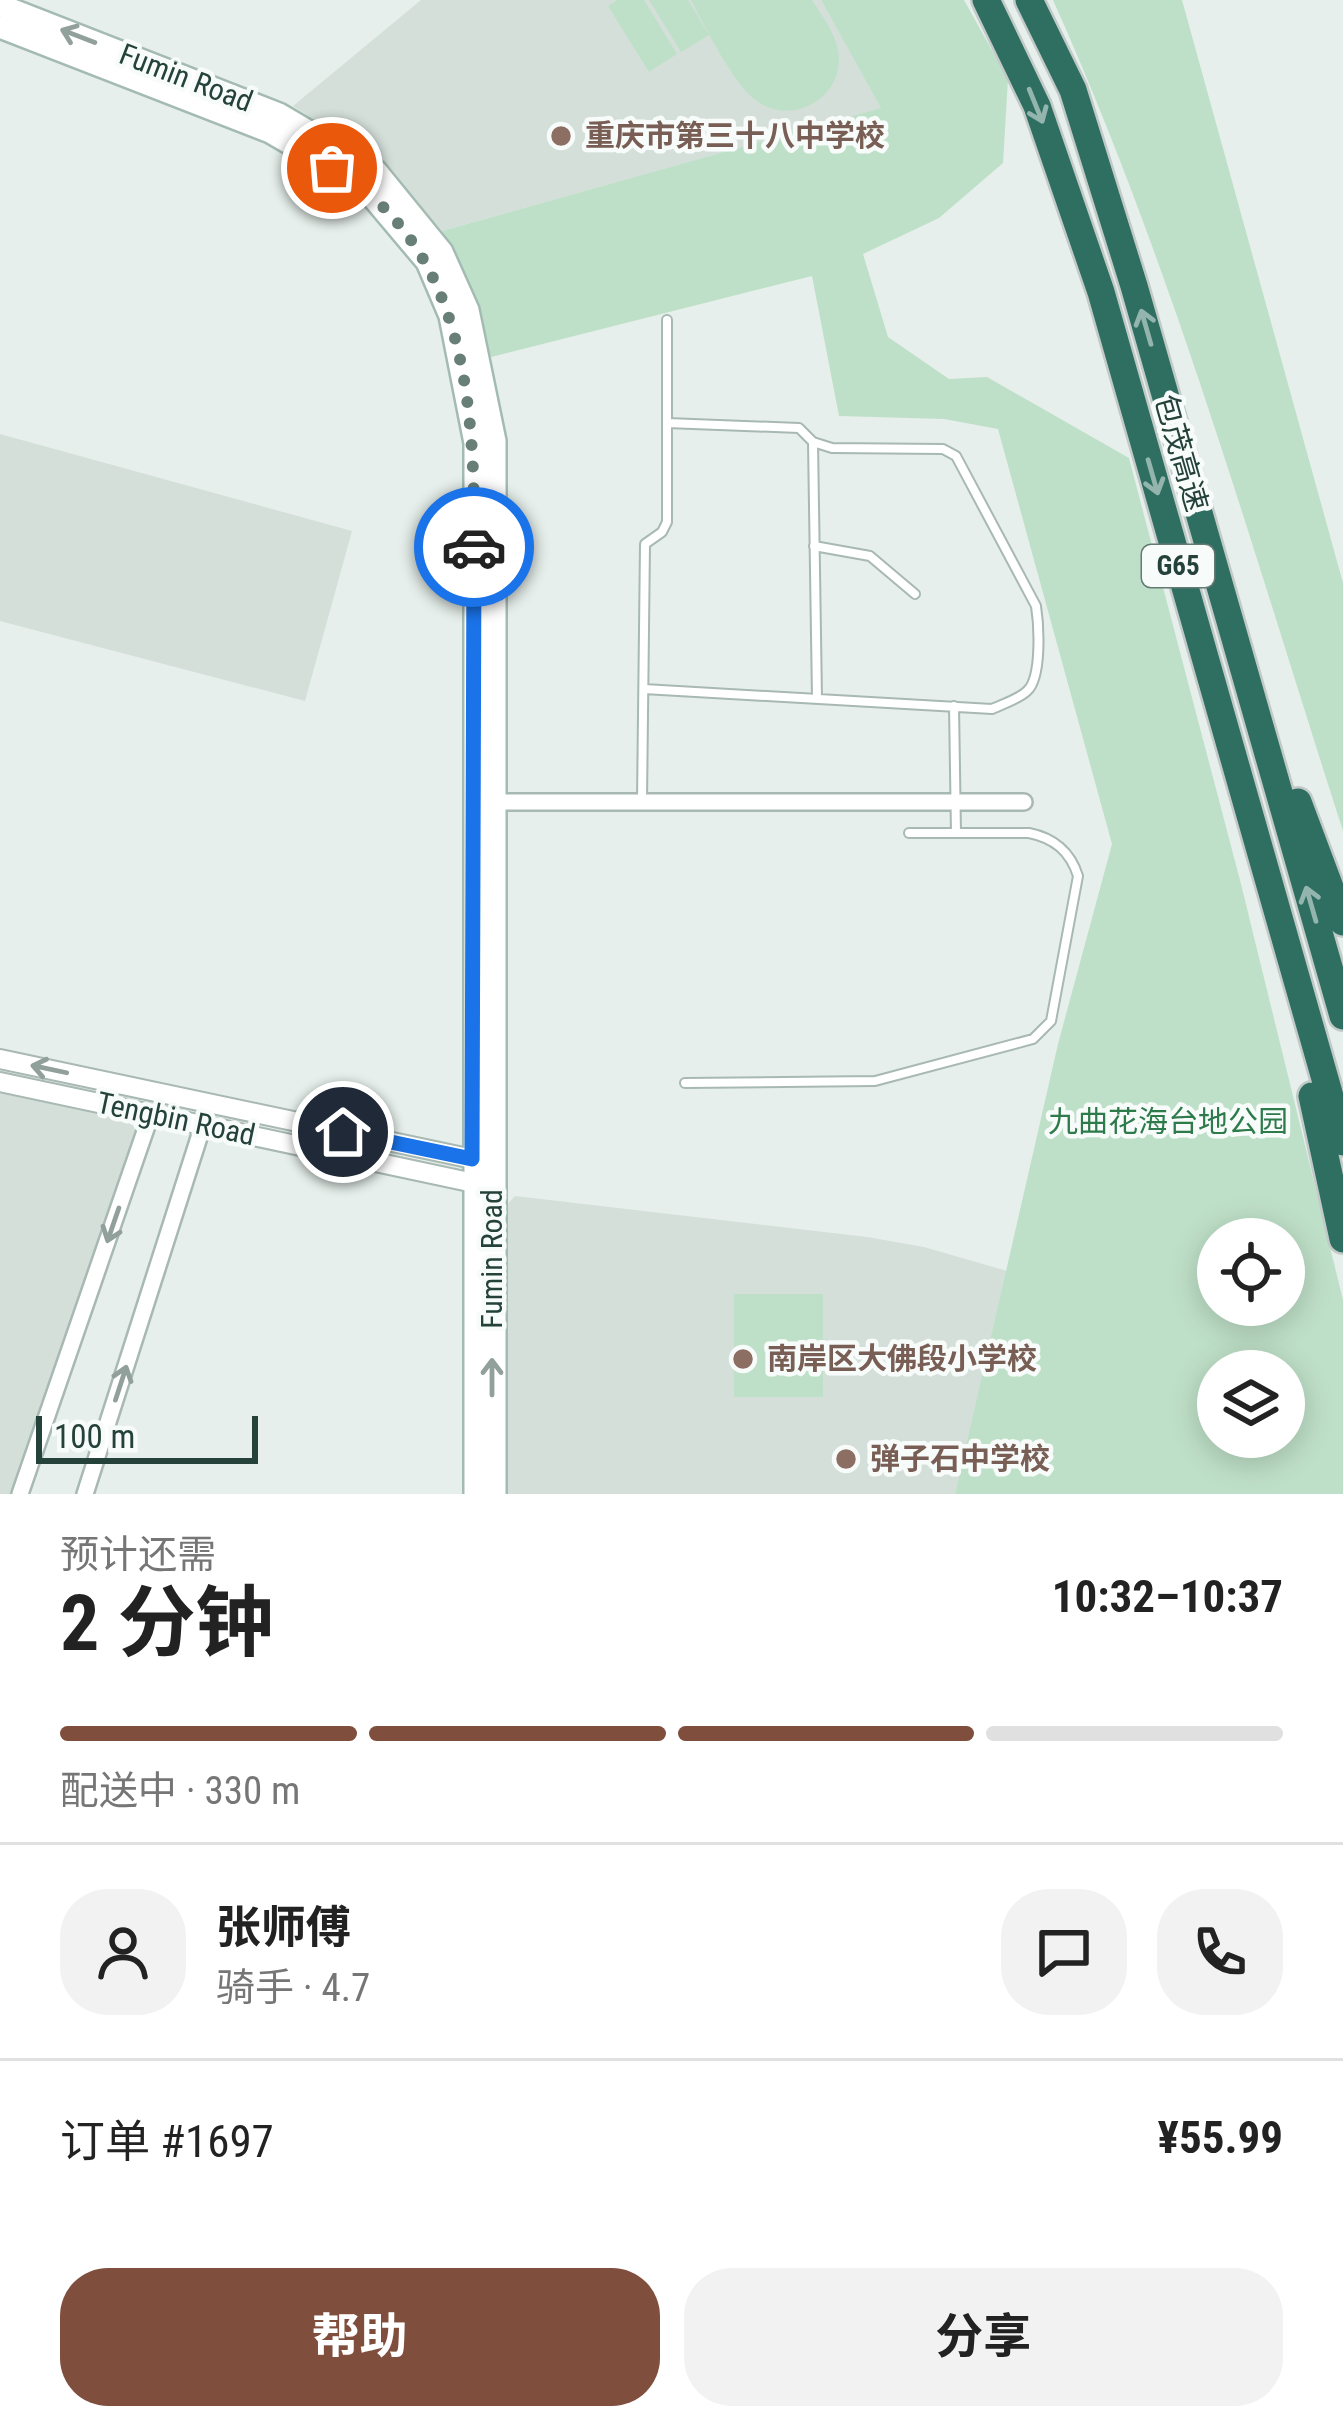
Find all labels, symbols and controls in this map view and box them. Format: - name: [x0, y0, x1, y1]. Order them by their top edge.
- one-way arrow: [61, 23, 98, 45]
- street label: Fumin Road: [115, 36, 258, 119]
- one-way arrow: [1027, 87, 1048, 124]
- pin: [281, 117, 383, 219]
- place label: 重庆市第三十八中学校: [585, 118, 885, 153]
- marker: 重庆市第三十八中学校: [548, 123, 574, 149]
- icon: bag: [299, 135, 365, 201]
- one-way arrow: [1133, 309, 1155, 347]
- street label: 包茂高速: [1148, 390, 1215, 515]
- one-way arrow: [1144, 458, 1166, 496]
- courier: [414, 487, 534, 607]
- icon: car: [441, 514, 507, 580]
- road number: G65: [1142, 545, 1214, 587]
- one-way arrow: [1298, 886, 1320, 924]
- one-way arrow: [30, 1057, 68, 1080]
- pin: [292, 1081, 394, 1183]
- street label: Tengbin Road: [94, 1085, 258, 1152]
- icon: home: [310, 1099, 376, 1165]
- park label: 九曲花海台地公园: [1048, 1104, 1288, 1139]
- street label: Fumin Road: [474, 1189, 509, 1329]
- one-way arrow: [101, 1205, 122, 1242]
- map controls: [1197, 1218, 1305, 1458]
- button: locate: [1197, 1218, 1305, 1326]
- place label: 南岸区大佛段小学校: [767, 1341, 1037, 1376]
- marker: 南岸区大佛段小学校: [730, 1346, 756, 1372]
- button: layers: [1197, 1350, 1305, 1458]
- one-way arrow: [481, 1358, 503, 1397]
- one-way arrow: [111, 1365, 133, 1403]
- scale bar: [36, 1410, 258, 1463]
- text: 100 m: [54, 1417, 135, 1456]
- place label: 弹子石中学校: [870, 1441, 1050, 1476]
- marker: 弹子石中学校: [833, 1446, 859, 1472]
- text: 预计还需: [60, 1532, 216, 1578]
- text: 10:32–10:37: [1052, 1570, 1283, 1623]
- text: 2 分钟: [60, 1578, 273, 1669]
- text: 配送中 · 330 m: [60, 1768, 300, 1814]
- button: person: [60, 1889, 186, 2015]
- button: chat: [1001, 1889, 1127, 2015]
- button: phone: [1157, 1889, 1283, 2015]
- text: 张师傅: [216, 1901, 351, 1954]
- text: 骑手 · 4.7: [216, 1965, 370, 2011]
- text: ¥55.99: [1158, 2111, 1283, 2164]
- text: 订单 #1697: [60, 2115, 274, 2168]
- button: 帮助: [60, 2268, 660, 2406]
- button: 分享: [684, 2268, 1283, 2406]

